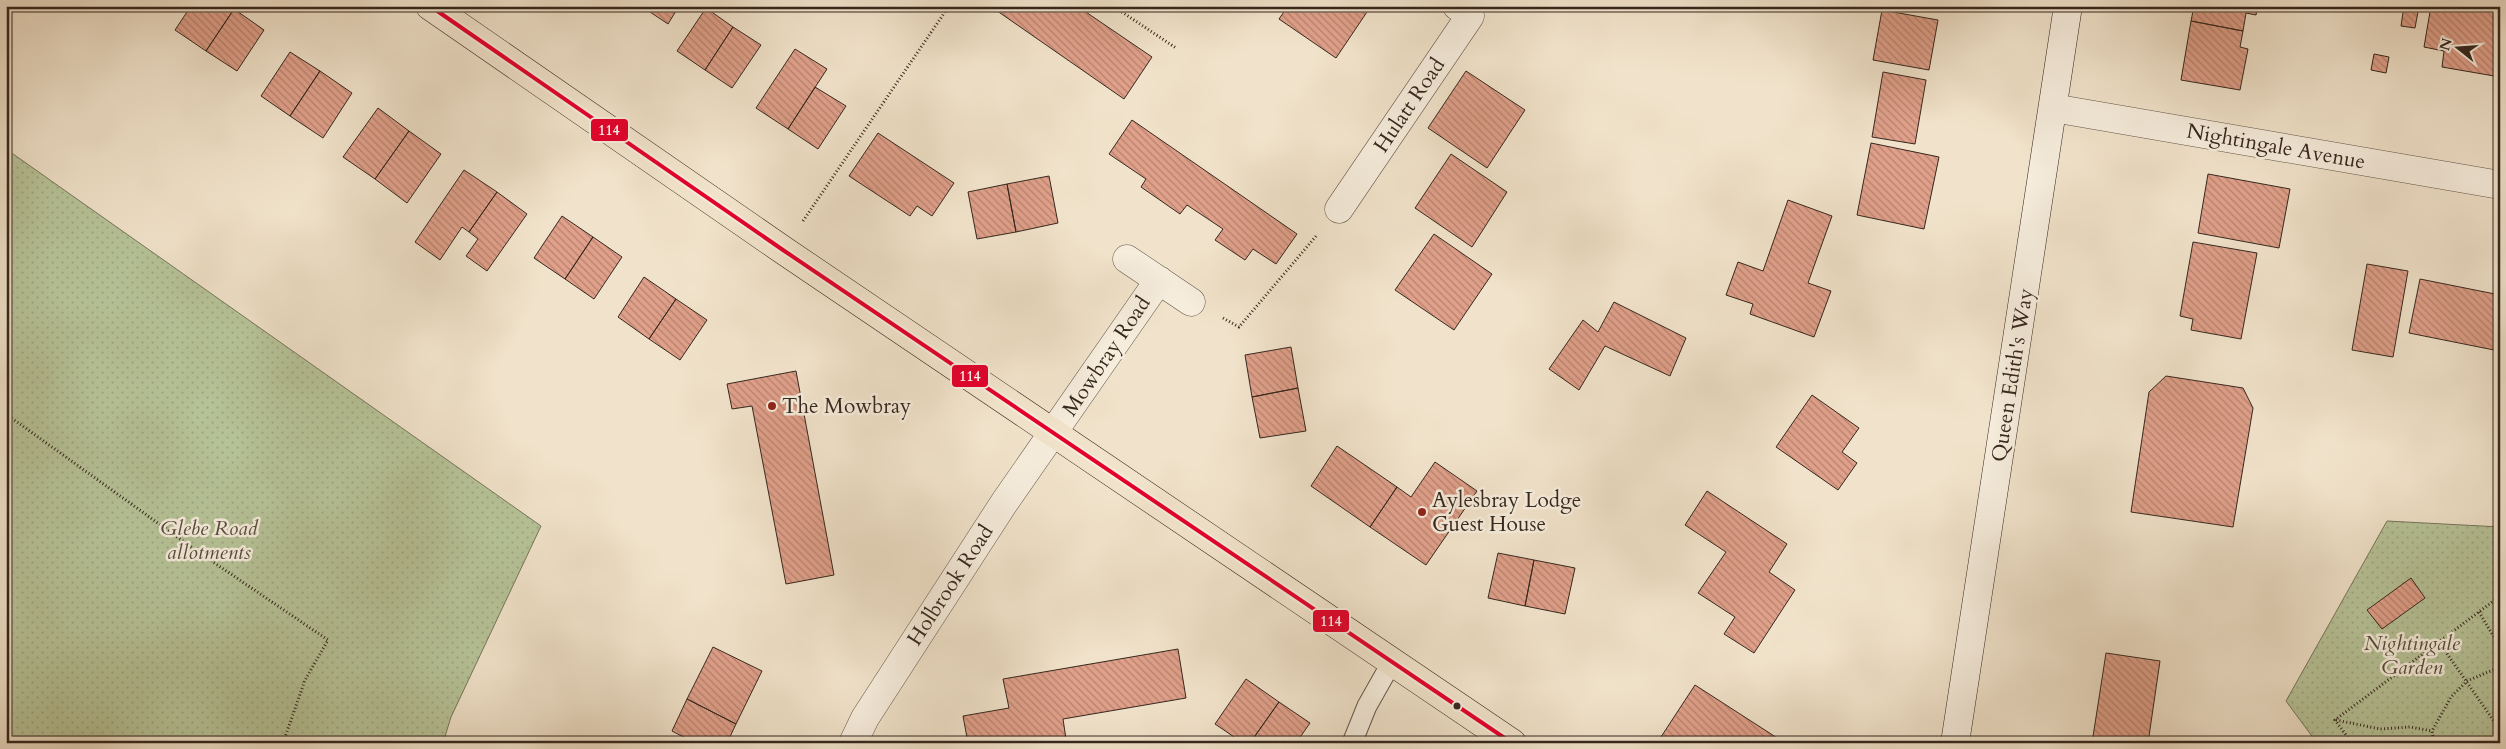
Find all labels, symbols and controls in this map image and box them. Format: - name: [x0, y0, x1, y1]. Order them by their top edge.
- north arrow: [2434, 22, 2484, 72]
- text: N: [2435, 36, 2457, 53]
- street label: Hulatt Road: [1367, 52, 1452, 158]
- street label: Nightingale Avenue: [2184, 116, 2368, 176]
- line badge: 114: [590, 118, 629, 142]
- text: 114: [598, 121, 620, 140]
- street label: Queen Edith's Way: [1984, 286, 2041, 464]
- street label: Mowbray Road: [1056, 291, 1157, 422]
- line badge: 114: [951, 364, 989, 388]
- text: 114: [959, 367, 981, 386]
- place label: The Mowbray: [782, 392, 911, 421]
- marker: The Mowbray: [766, 400, 778, 412]
- place label: Aylesbray Lodge Guest House: [1432, 486, 1581, 539]
- marker: Aylesbray Lodge Guest House: [1416, 506, 1428, 518]
- park label: Glebe Road allotments: [160, 514, 259, 567]
- street label: Holbrook Road: [900, 519, 1000, 651]
- line badge: 114: [1312, 609, 1350, 633]
- text: 114: [1320, 612, 1342, 631]
- park label: Nightingale Garden: [2364, 629, 2461, 682]
- unlabelled marker: [1452, 701, 1462, 711]

